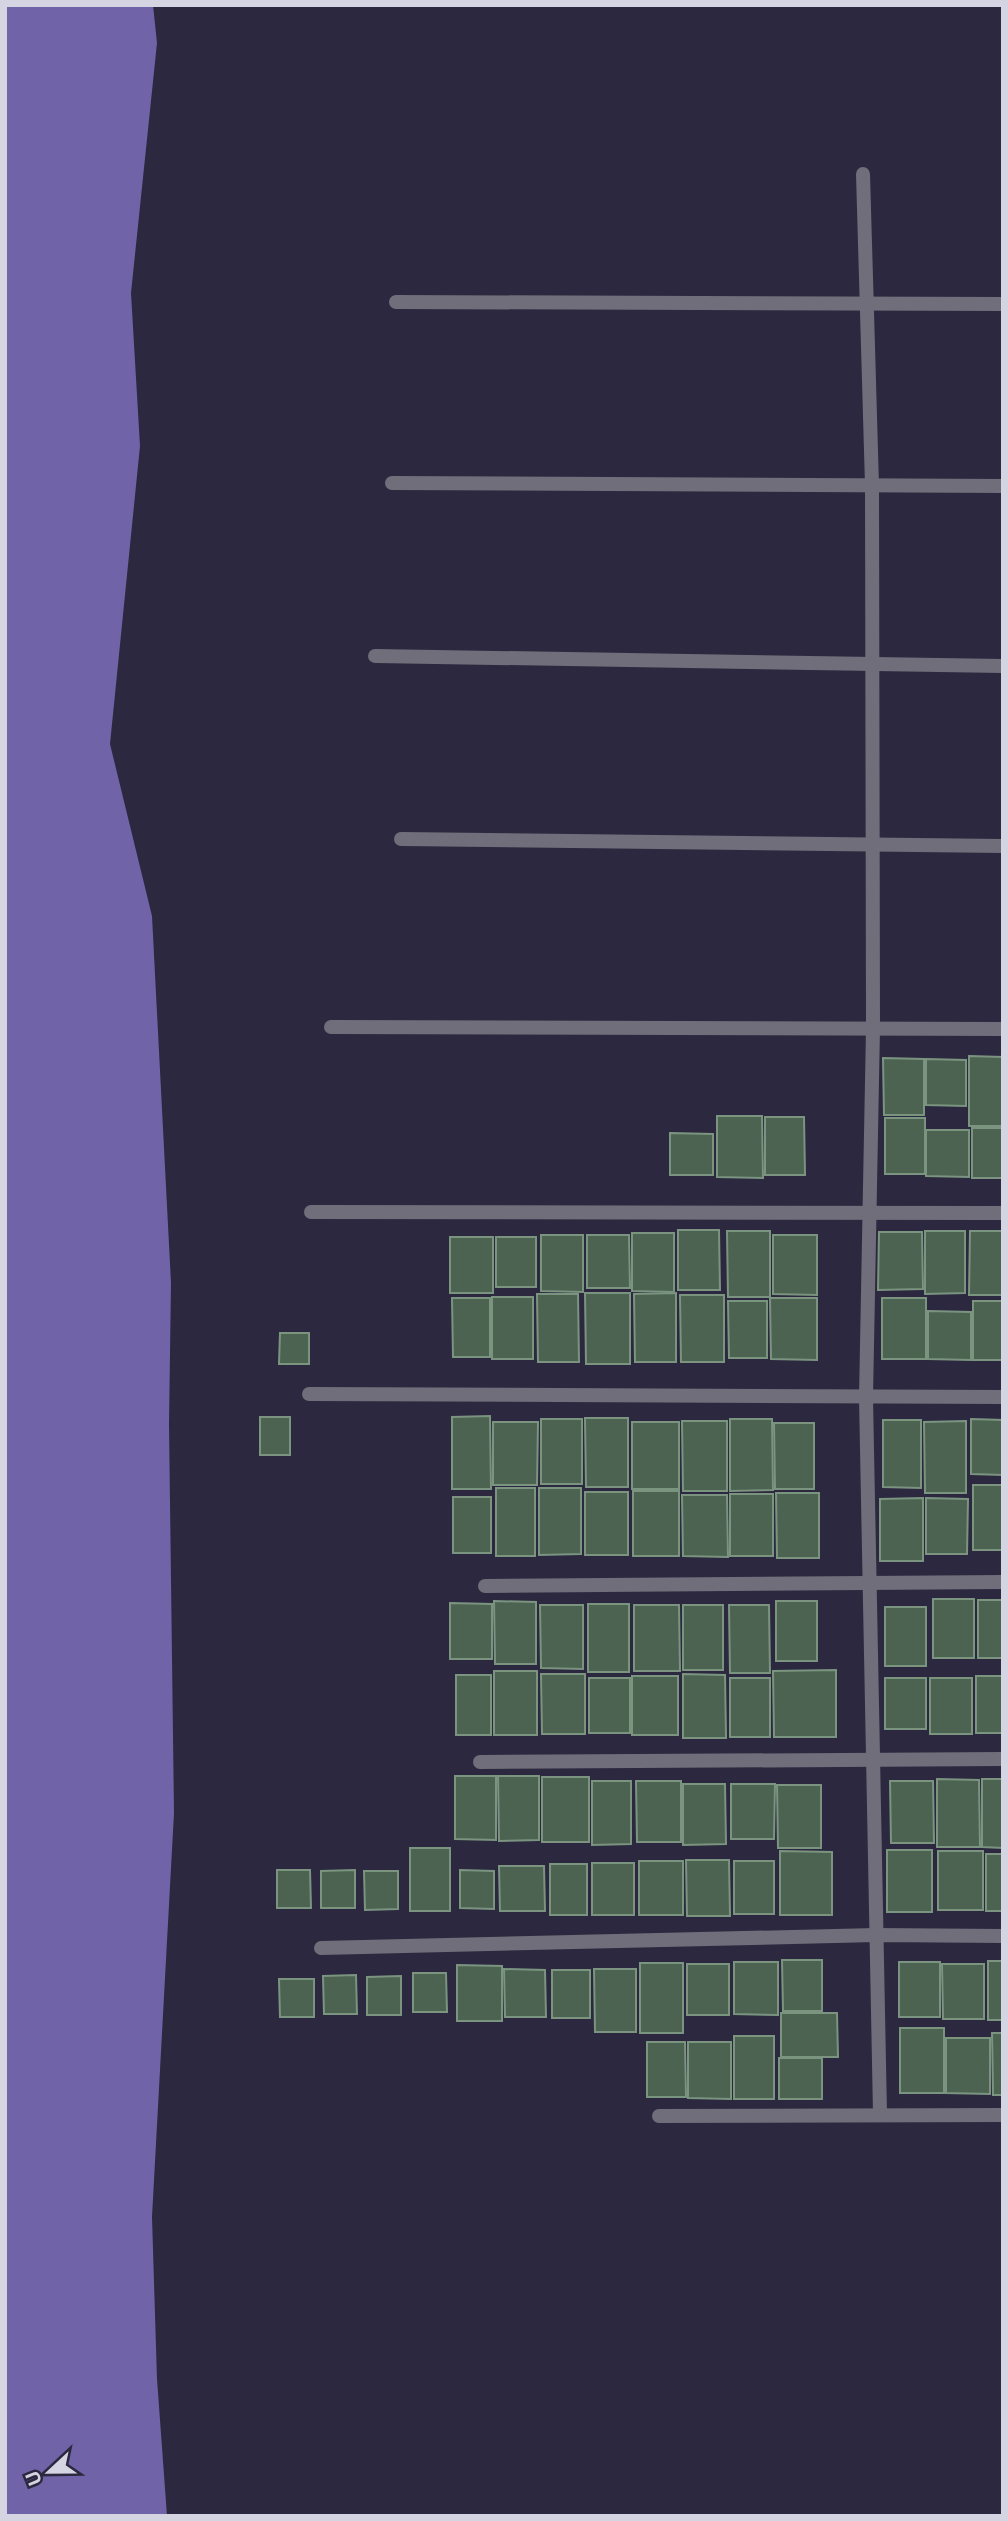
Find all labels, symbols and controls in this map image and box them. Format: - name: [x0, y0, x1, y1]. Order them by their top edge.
- north arrow: [14, 2437, 84, 2507]
- text: U: [18, 2467, 48, 2490]

